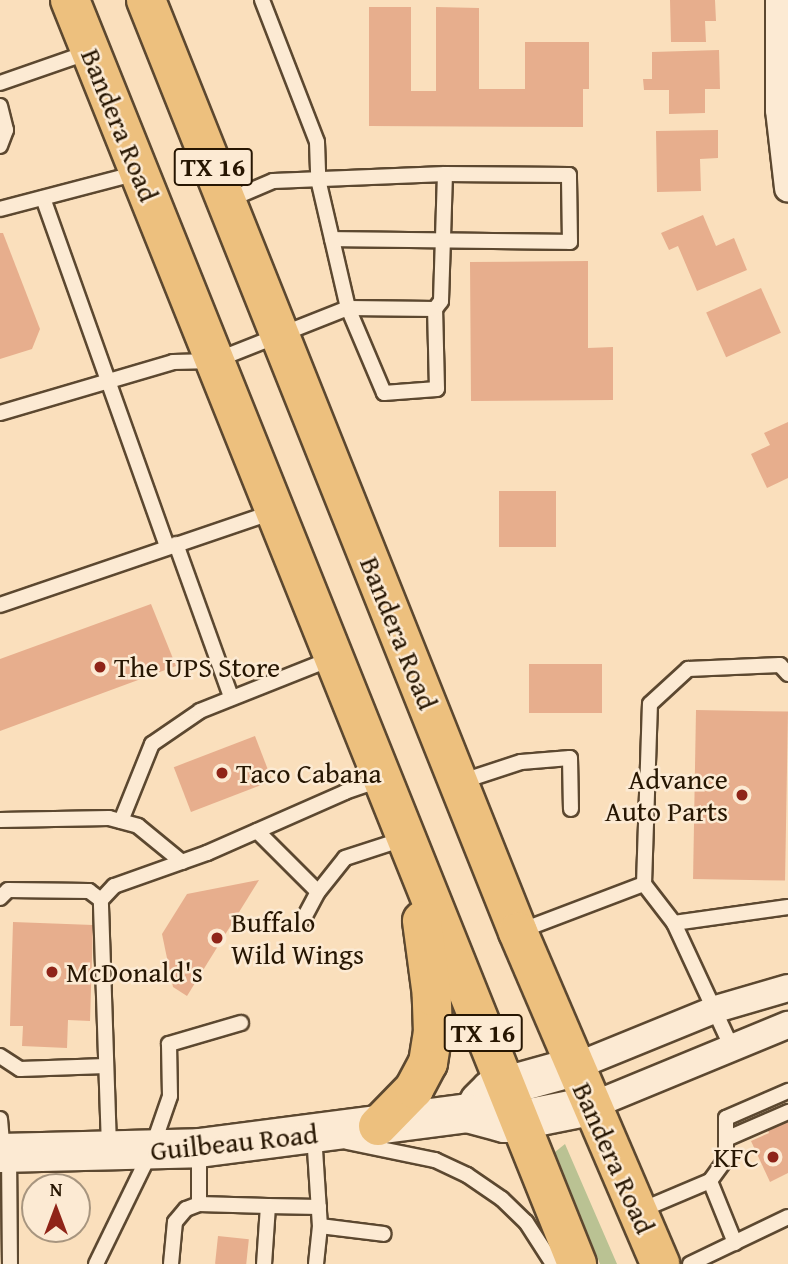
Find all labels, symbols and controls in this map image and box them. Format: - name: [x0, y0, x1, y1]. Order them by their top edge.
- street label: Bandera Road: [74, 44, 166, 206]
- road number: TX 16: [173, 144, 253, 190]
- street label: Bandera Road: [353, 552, 445, 714]
- place label: The UPS Store: [114, 650, 280, 684]
- marker: The UPS Store: [92, 659, 108, 675]
- place label: Taco Cabana: [236, 756, 382, 790]
- place label: Advance Auto Parts: [605, 762, 728, 828]
- marker: Taco Cabana: [214, 765, 230, 781]
- marker: Advance Auto Parts: [734, 787, 750, 803]
- place label: Buffalo Wild Wings: [231, 905, 364, 971]
- marker: Buffalo Wild Wings: [209, 930, 225, 946]
- place label: McDonald's: [66, 955, 203, 989]
- marker: McDonald's: [44, 964, 60, 980]
- road number: TX 16: [443, 1010, 523, 1056]
- street label: Bandera Road: [566, 1077, 662, 1239]
- street label: Guilbeau Road: [149, 1117, 319, 1167]
- place label: KFC: [714, 1140, 759, 1174]
- marker: KFC: [765, 1149, 781, 1165]
- north arrow: [21, 1173, 91, 1243]
- text: N: [50, 1175, 62, 1203]

